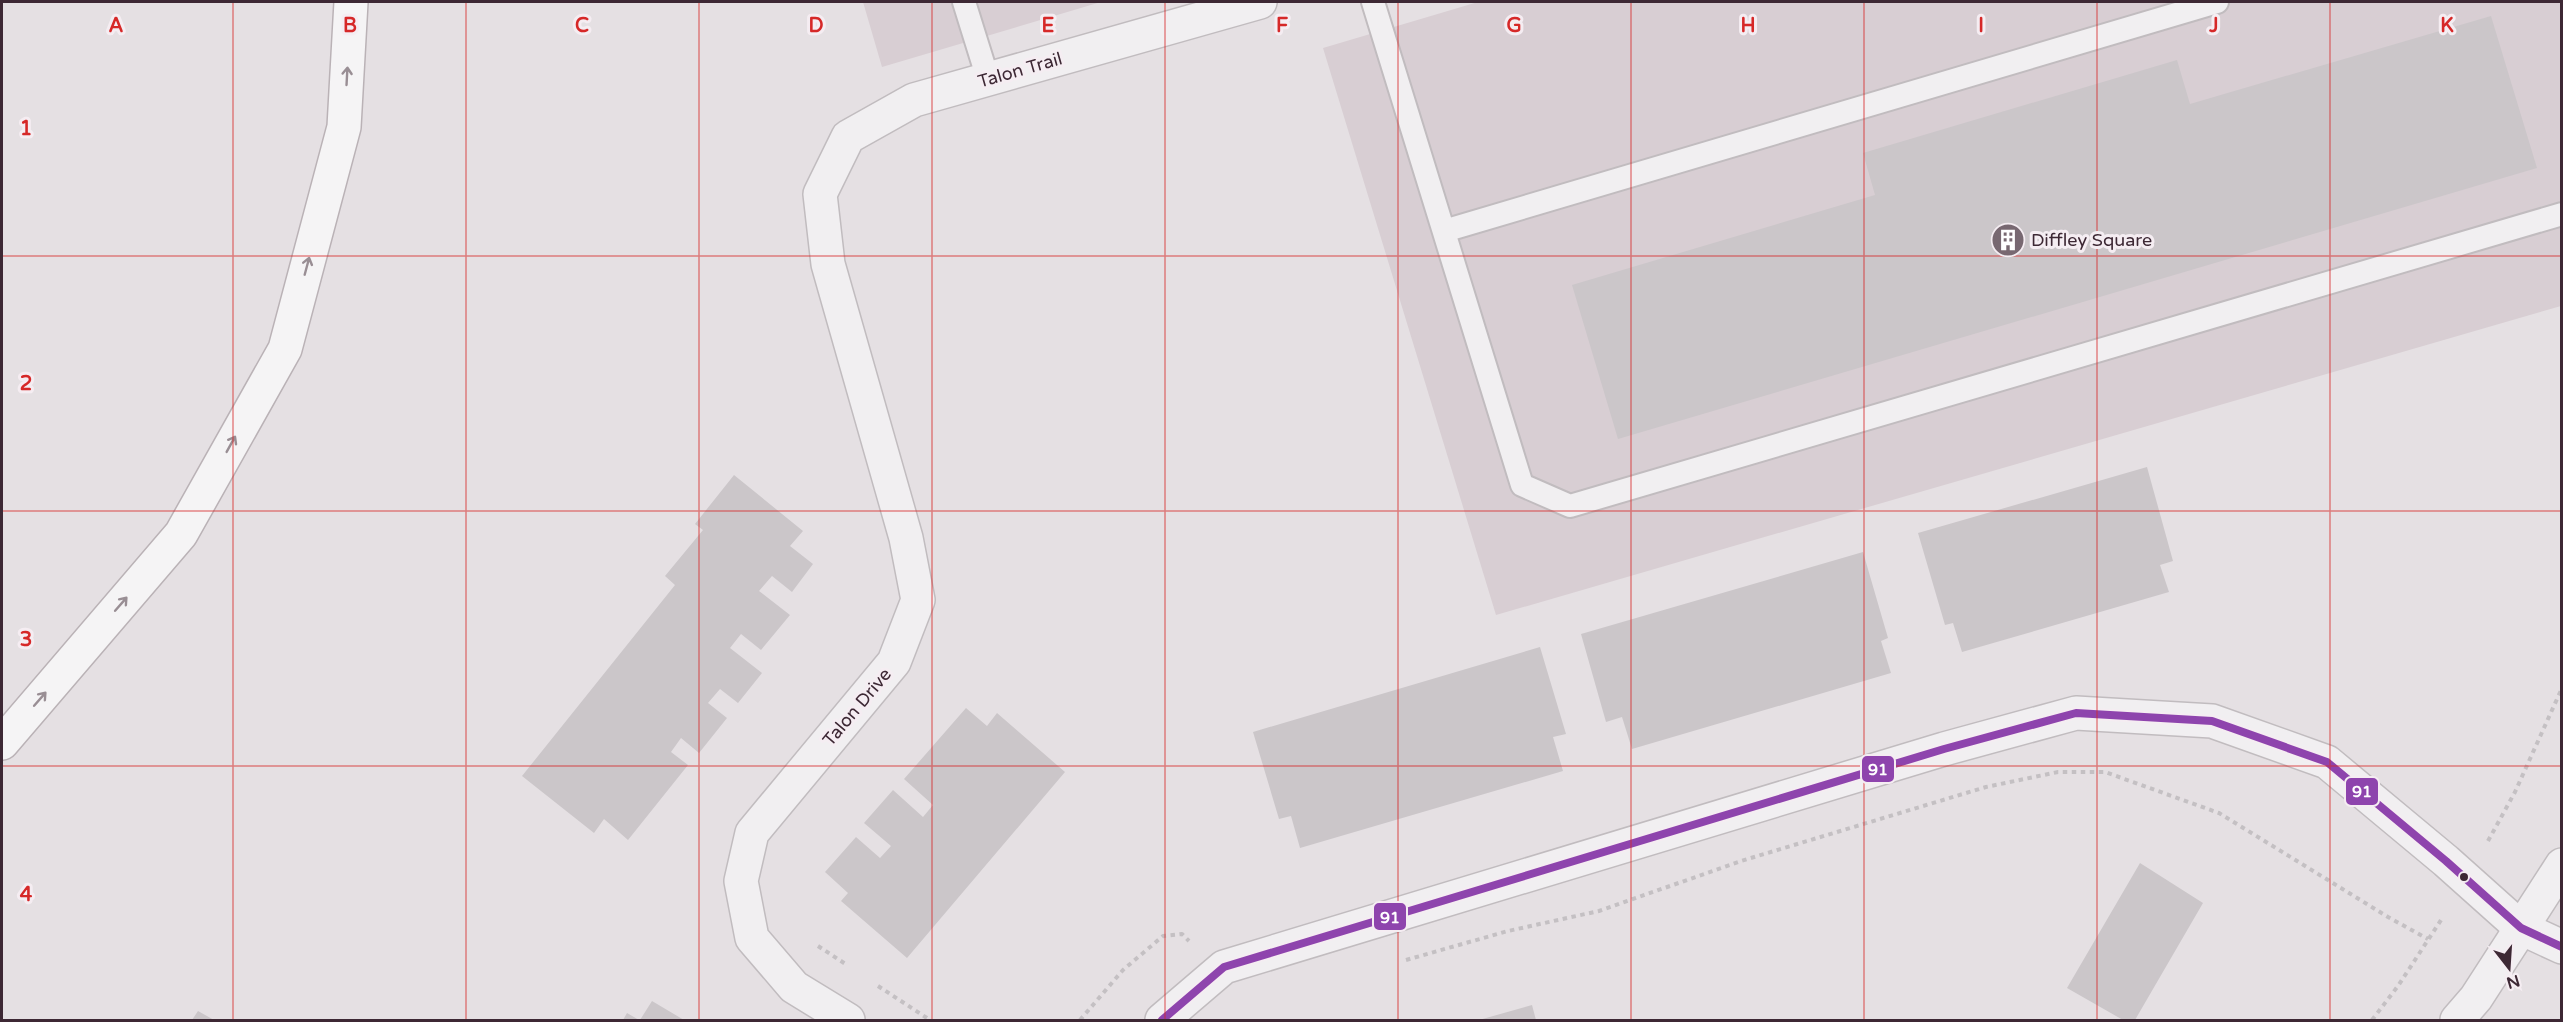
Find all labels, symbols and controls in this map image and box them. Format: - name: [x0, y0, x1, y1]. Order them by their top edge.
- text: A: [109, 14, 124, 38]
- text: B: [343, 14, 357, 38]
- text: C: [575, 14, 589, 38]
- text: D: [808, 14, 824, 38]
- text: E: [1042, 14, 1055, 38]
- text: F: [1276, 14, 1288, 38]
- text: G: [1506, 14, 1522, 38]
- text: H: [1740, 14, 1756, 38]
- text: I: [1978, 14, 1984, 38]
- text: J: [2208, 14, 2219, 38]
- text: K: [2440, 14, 2454, 38]
- street label: Talon Trail: [975, 47, 1065, 93]
- one-way arrow: [341, 66, 352, 86]
- text: 1: [20, 117, 32, 141]
- building icon: Diffley Square: [1990, 222, 2026, 258]
- place label: Diffley Square: [2031, 229, 2152, 251]
- one-way arrow: [301, 257, 313, 276]
- text: 2: [20, 372, 32, 396]
- one-way arrow: [225, 436, 237, 453]
- one-way arrow: [114, 597, 128, 612]
- text: 3: [20, 628, 32, 652]
- street label: Talon Drive: [818, 664, 896, 750]
- one-way arrow: [33, 691, 46, 707]
- line badge: 91: [1861, 755, 1895, 783]
- text: 91: [1868, 760, 1888, 780]
- line badge: 91: [2345, 777, 2379, 806]
- text: 91: [2352, 782, 2372, 802]
- unlabelled marker: [2458, 871, 2470, 883]
- text: 4: [20, 883, 33, 907]
- line badge: 91: [1373, 902, 1407, 931]
- text: 91: [1380, 908, 1400, 928]
- north arrow: [2479, 938, 2539, 998]
- text: N: [2504, 970, 2522, 993]

